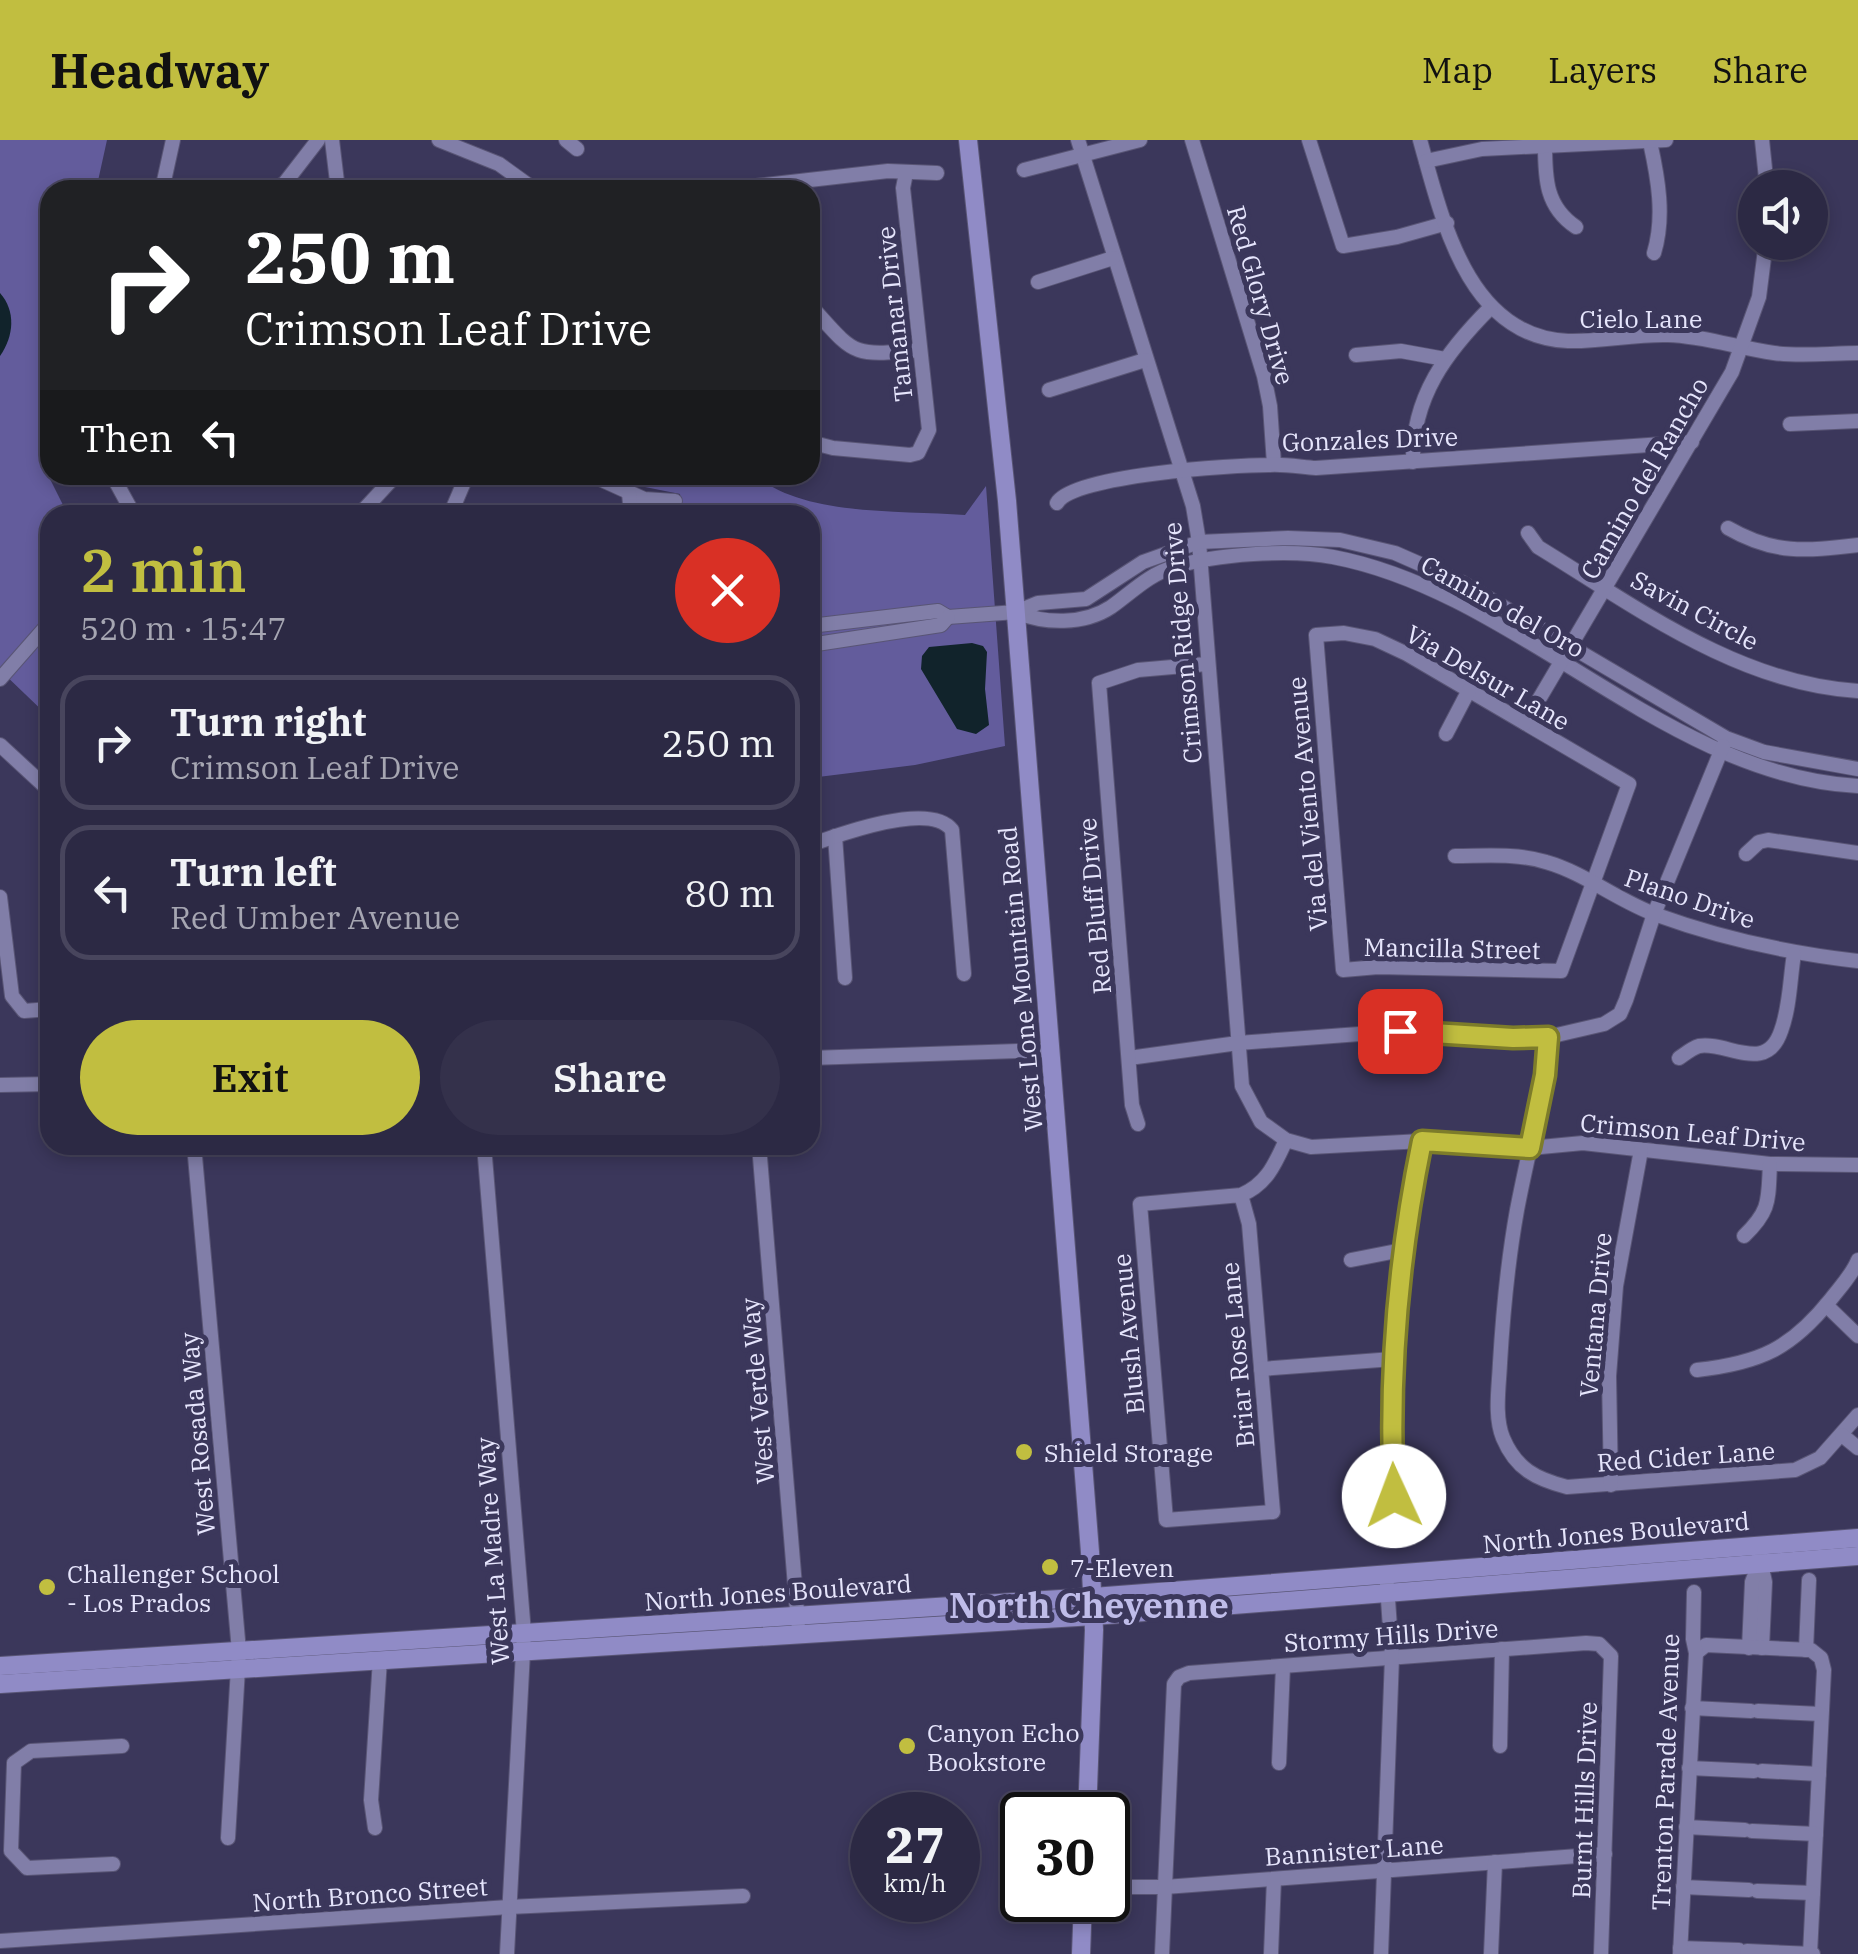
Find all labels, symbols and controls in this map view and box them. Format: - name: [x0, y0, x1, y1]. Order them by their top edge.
- text: Headway: [50, 39, 269, 101]
- text: Map: [1422, 47, 1493, 93]
- text: Layers: [1548, 47, 1657, 93]
- text: Share: [1712, 47, 1808, 93]
- map controls: [1738, 170, 1828, 260]
- button: sound: [1738, 170, 1828, 260]
- street label: Red Glory Drive: [1220, 202, 1302, 388]
- text: 250 m: [245, 211, 455, 302]
- icon: right: [80, 220, 210, 350]
- street label: Tamanar Drive: [868, 225, 920, 403]
- text: Crimson Leaf Drive: [245, 299, 652, 357]
- street label: Cielo Lane: [1580, 302, 1702, 335]
- street label: Camino del Rancho: [1573, 371, 1715, 585]
- icon: left: [193, 410, 248, 465]
- text: Then: [80, 413, 173, 462]
- street label: Gonzales Drive: [1281, 419, 1459, 459]
- street label: Crimson Ridge Drive: [1155, 521, 1209, 765]
- text: 2 min: [80, 530, 247, 609]
- button: close: [675, 538, 780, 643]
- street label: Camino del Oro: [1415, 547, 1591, 665]
- street label: Savin Circle: [1625, 563, 1765, 657]
- text: 520 m · 15:47: [80, 607, 287, 649]
- street label: Via Delsur Lane: [1400, 617, 1576, 737]
- street label: Via del Viento Avenue: [1279, 675, 1335, 933]
- text: Turn right: [170, 697, 366, 746]
- icon: right: [85, 715, 140, 770]
- text: 250 m: [662, 718, 775, 767]
- text: Crimson Leaf Drive: [170, 746, 460, 788]
- street label: Red Bluff Drive: [1070, 816, 1118, 996]
- street label: West Lone Mountain Road: [990, 825, 1050, 1133]
- text: Turn left: [170, 847, 337, 896]
- street label: Plano Drive: [1620, 860, 1760, 936]
- icon: left: [85, 865, 140, 920]
- text: 80 m: [684, 868, 775, 917]
- text: Red Umber Avenue: [170, 896, 460, 938]
- street label: Mancilla Street: [1363, 930, 1541, 966]
- pin: [1358, 989, 1443, 1074]
- icon: arrive: [1373, 1004, 1428, 1059]
- button: Exit: [80, 1020, 420, 1135]
- button: Share: [440, 1020, 780, 1135]
- street label: Crimson Leaf Drive: [1579, 1106, 1807, 1158]
- street label: Ventana Drive: [1571, 1231, 1619, 1399]
- street label: Blush Avenue: [1105, 1252, 1151, 1416]
- street label: Briar Rose Lane: [1212, 1261, 1262, 1449]
- street label: West Verde Way: [732, 1296, 782, 1485]
- street label: West Rosada Way: [172, 1331, 222, 1537]
- street label: Red Cider Lane: [1596, 1433, 1776, 1479]
- street label: West La Madre Way: [468, 1436, 516, 1666]
- place label: Shield Storage: [1044, 1436, 1213, 1469]
- marker: Shield Storage: [1013, 1441, 1035, 1463]
- position arrow: [1342, 1444, 1446, 1548]
- street label: North Jones Boulevard: [1481, 1504, 1751, 1560]
- place label: 7-Eleven: [1070, 1551, 1174, 1584]
- marker: 7-Eleven: [1039, 1556, 1061, 1578]
- place label: Challenger School - Los Prados: [67, 1557, 280, 1619]
- street label: North Jones Boulevard: [643, 1566, 913, 1618]
- marker: Challenger School - Los Prados: [36, 1576, 58, 1598]
- district label: North Cheyenne: [949, 1582, 1229, 1628]
- street label: Stormy Hills Drive: [1283, 1611, 1499, 1659]
- street label: Trenton Parade Avenue: [1644, 1633, 1686, 1911]
- street label: Burnt Hills Drive: [1564, 1701, 1604, 1899]
- place label: Canyon Echo Bookstore: [927, 1716, 1080, 1778]
- marker: Canyon Echo Bookstore: [896, 1735, 918, 1757]
- speed limit sign: 30: [1000, 1792, 1130, 1922]
- text: 27: [885, 1812, 945, 1877]
- street label: Bannister Lane: [1263, 1827, 1445, 1873]
- text: km/h: [883, 1866, 947, 1899]
- street label: North Bronco Street: [251, 1869, 489, 1919]

